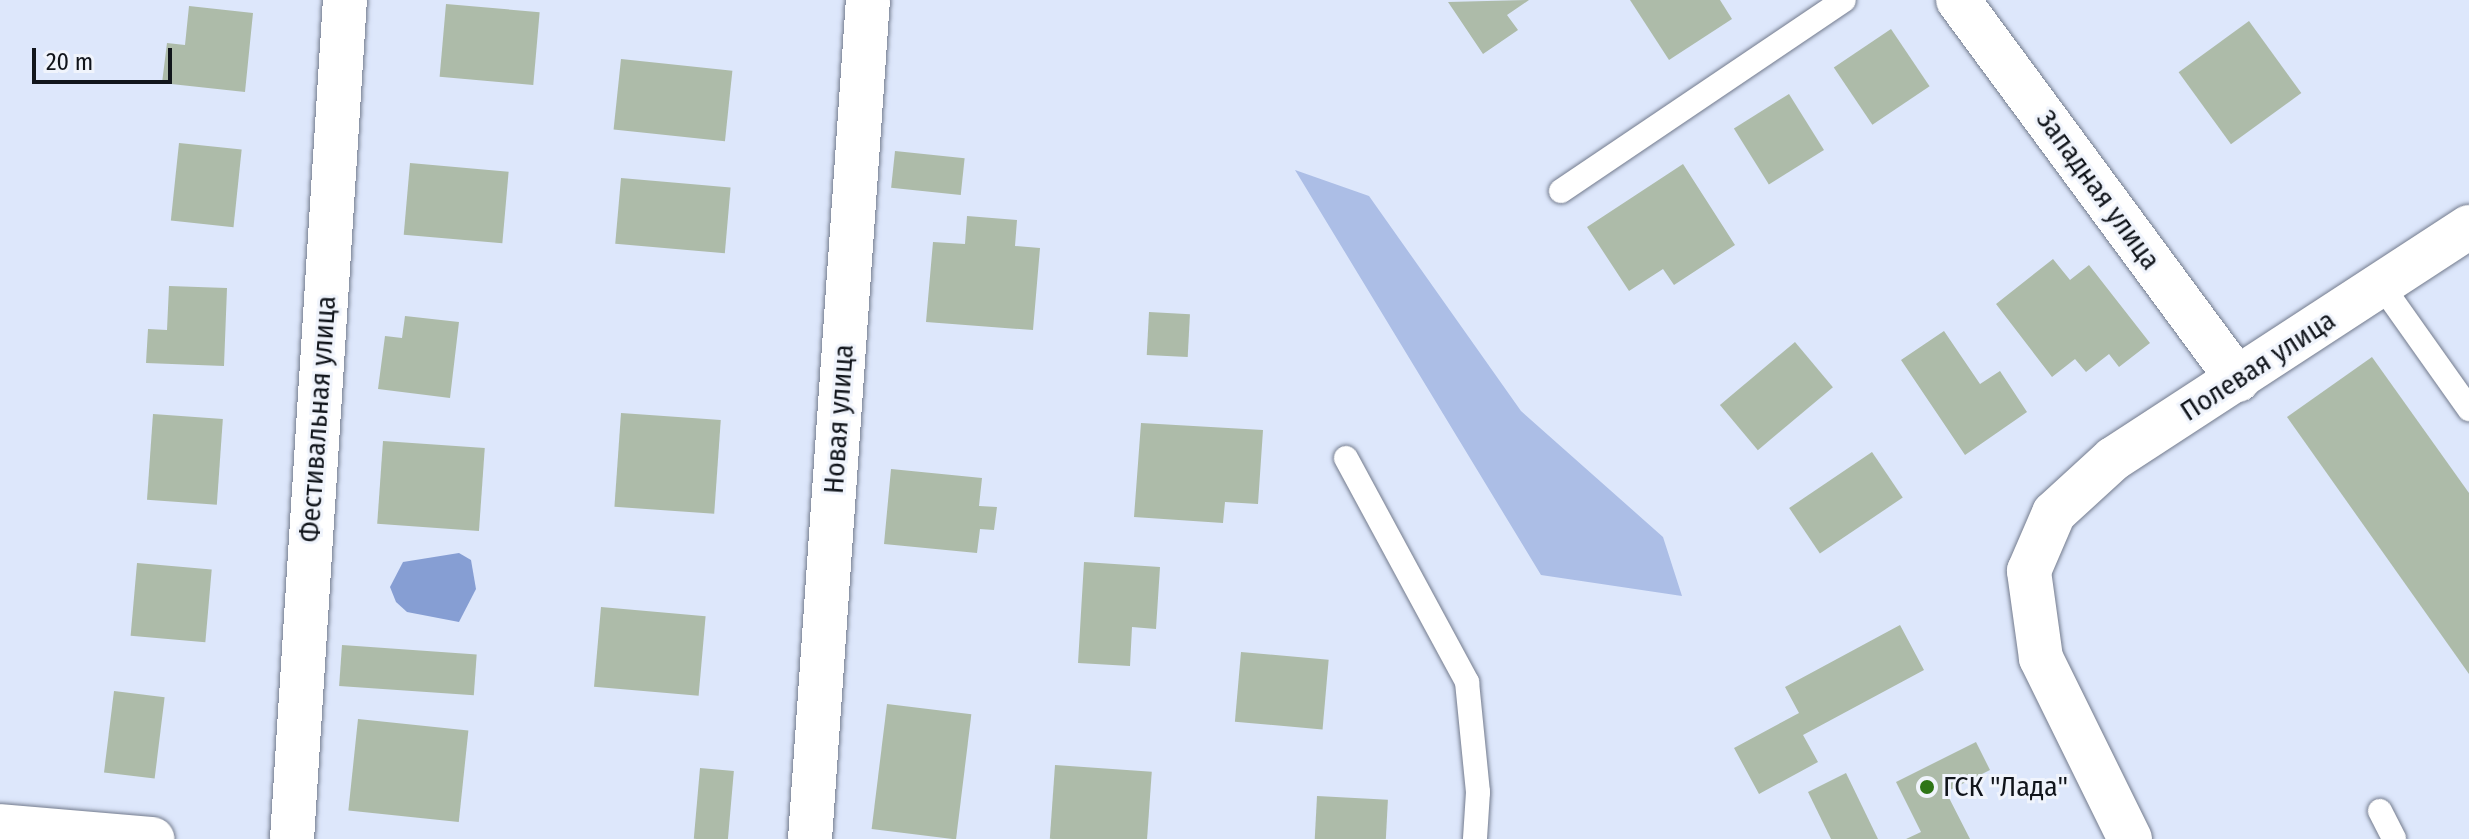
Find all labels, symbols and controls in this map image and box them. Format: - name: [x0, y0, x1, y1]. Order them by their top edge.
- scale bar: [36, 32, 176, 82]
- text: 20 m: [46, 48, 93, 76]
- street label: Западная улица: [2029, 104, 2167, 276]
- street label: Фестивальная улица: [293, 295, 343, 543]
- street label: Полевая улица: [2174, 304, 2342, 428]
- street label: Новая улица: [817, 343, 861, 495]
- place label: ГСК "Лада": [1943, 770, 2068, 804]
- marker: ГСК "Лада": [1918, 778, 1936, 796]

